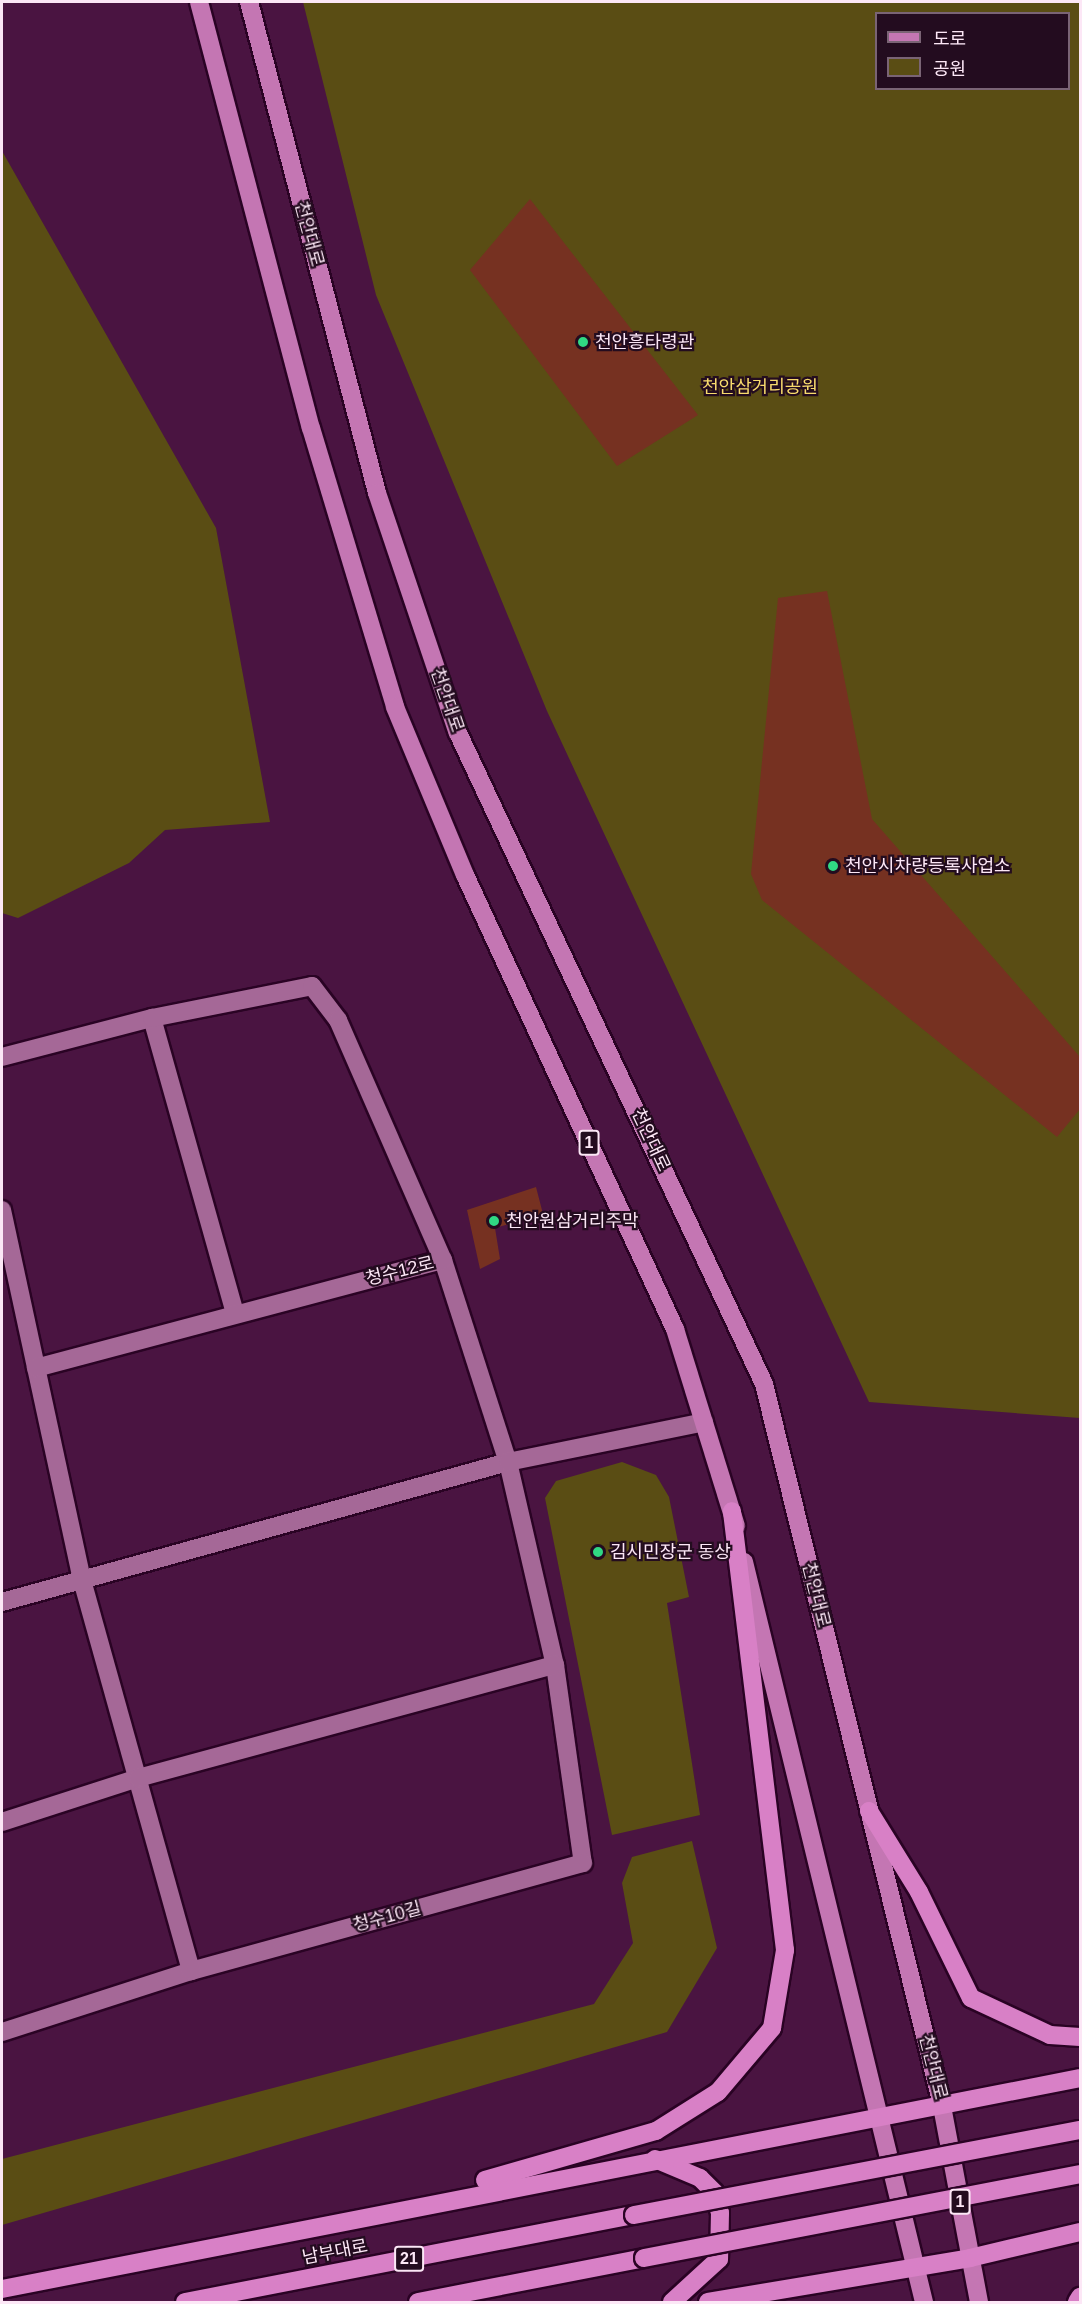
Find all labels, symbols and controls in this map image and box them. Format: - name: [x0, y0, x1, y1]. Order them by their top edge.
- legend: [875, 12, 1070, 90]
- text: 도로: [933, 29, 966, 49]
- text: 공원: [933, 59, 966, 79]
- street label: 천안대로: [290, 199, 328, 269]
- place label: 천안흥타령관: [595, 331, 694, 353]
- marker: 천안흥타령관: [576, 335, 590, 349]
- park label: 천안삼거리공원: [702, 376, 818, 398]
- street label: 천안대로: [426, 665, 468, 735]
- place label: 천안시차량등록사업소: [845, 855, 1011, 877]
- marker: 천안시차량등록사업소: [826, 859, 840, 873]
- street label: 천안대로: [627, 1105, 675, 1175]
- road number: 1: [578, 1130, 600, 1156]
- place label: 천안원삼거리주막: [506, 1210, 638, 1232]
- marker: 천안원삼거리주막: [487, 1214, 501, 1228]
- street label: 청수12로: [364, 1252, 436, 1290]
- place label: 김시민장군 동상: [610, 1541, 731, 1563]
- marker: 김시민장군 동상: [591, 1545, 605, 1559]
- street label: 천안대로: [798, 1560, 834, 1630]
- street label: 청수10길: [351, 1898, 423, 1936]
- street label: 천안대로: [915, 2032, 951, 2102]
- road number: 1: [950, 2189, 970, 2215]
- street label: 남부대로: [300, 2235, 370, 2269]
- road number: 21: [394, 2246, 424, 2272]

